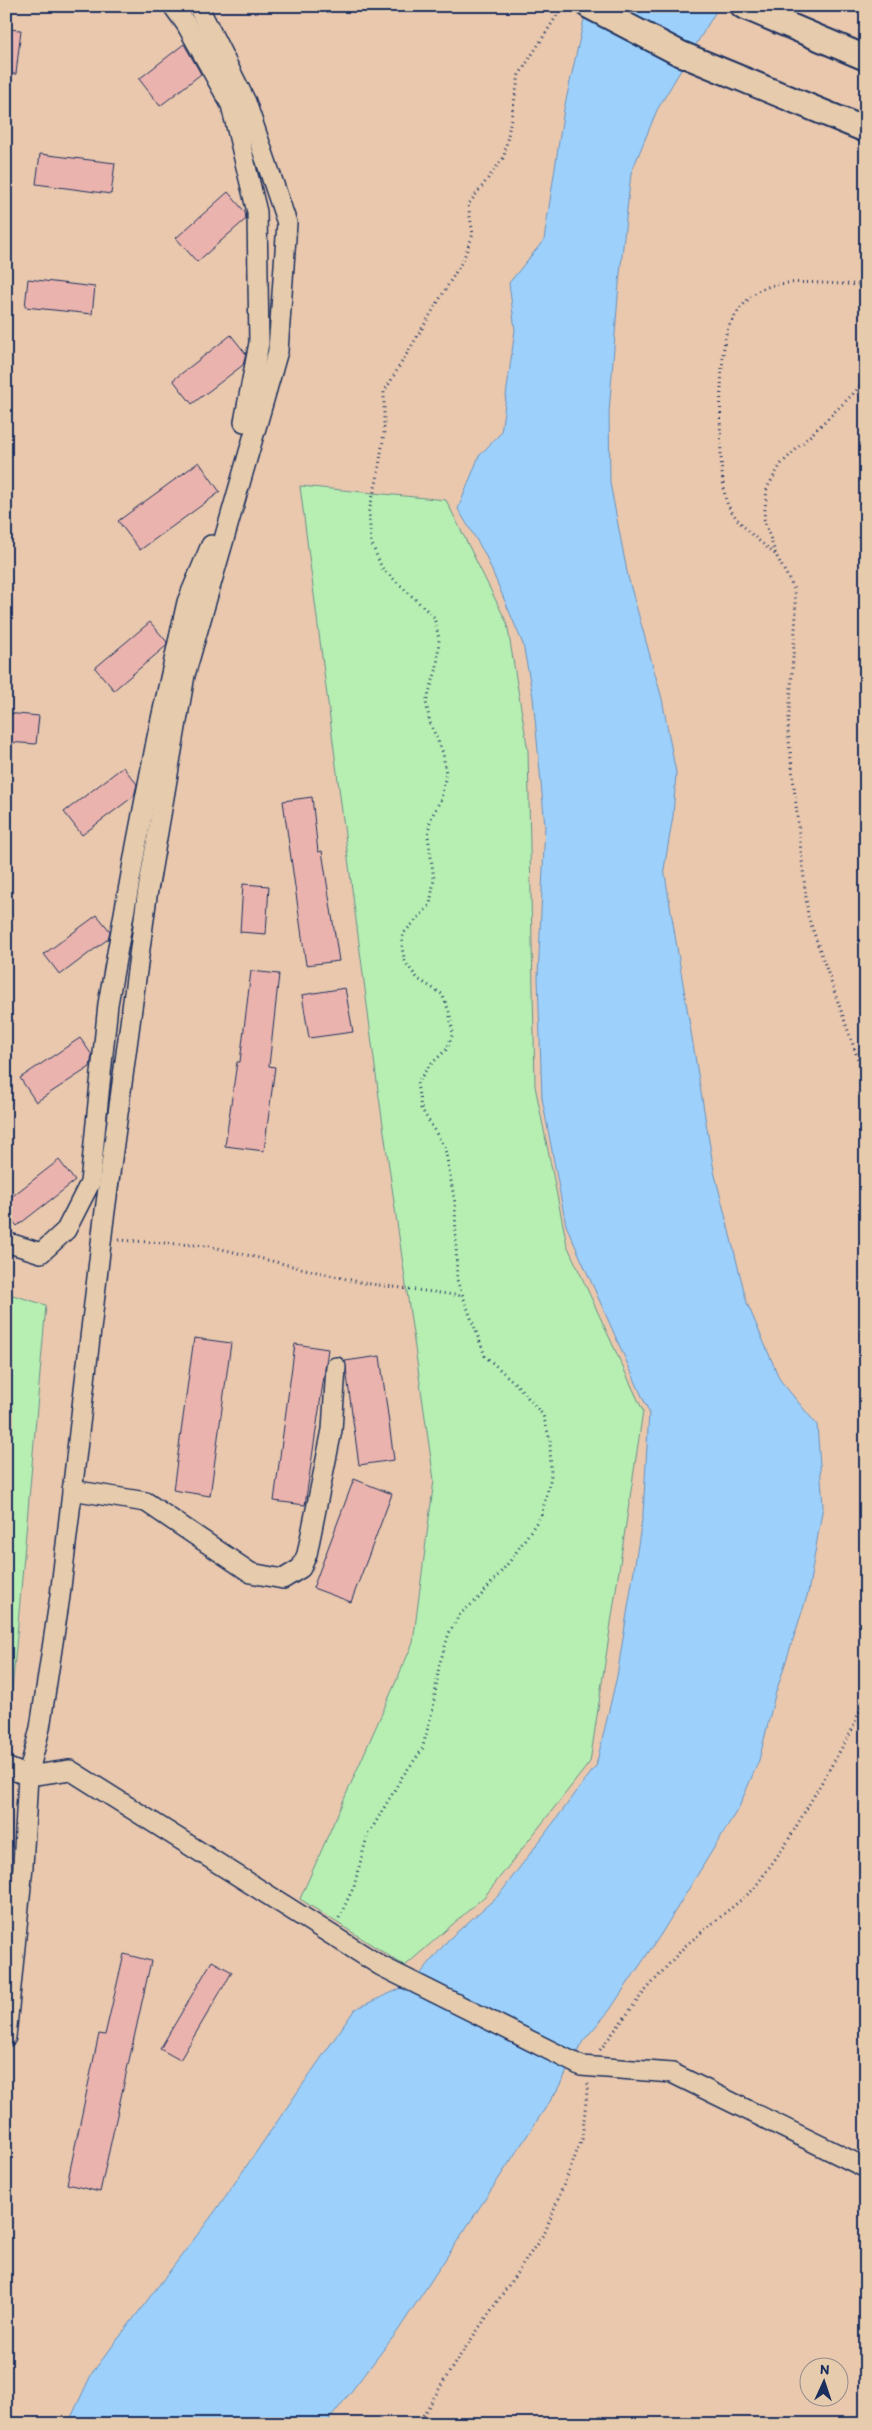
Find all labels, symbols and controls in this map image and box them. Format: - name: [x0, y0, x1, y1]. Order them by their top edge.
- north arrow: [800, 2358, 850, 2408]
- text: N: [819, 2361, 830, 2378]

